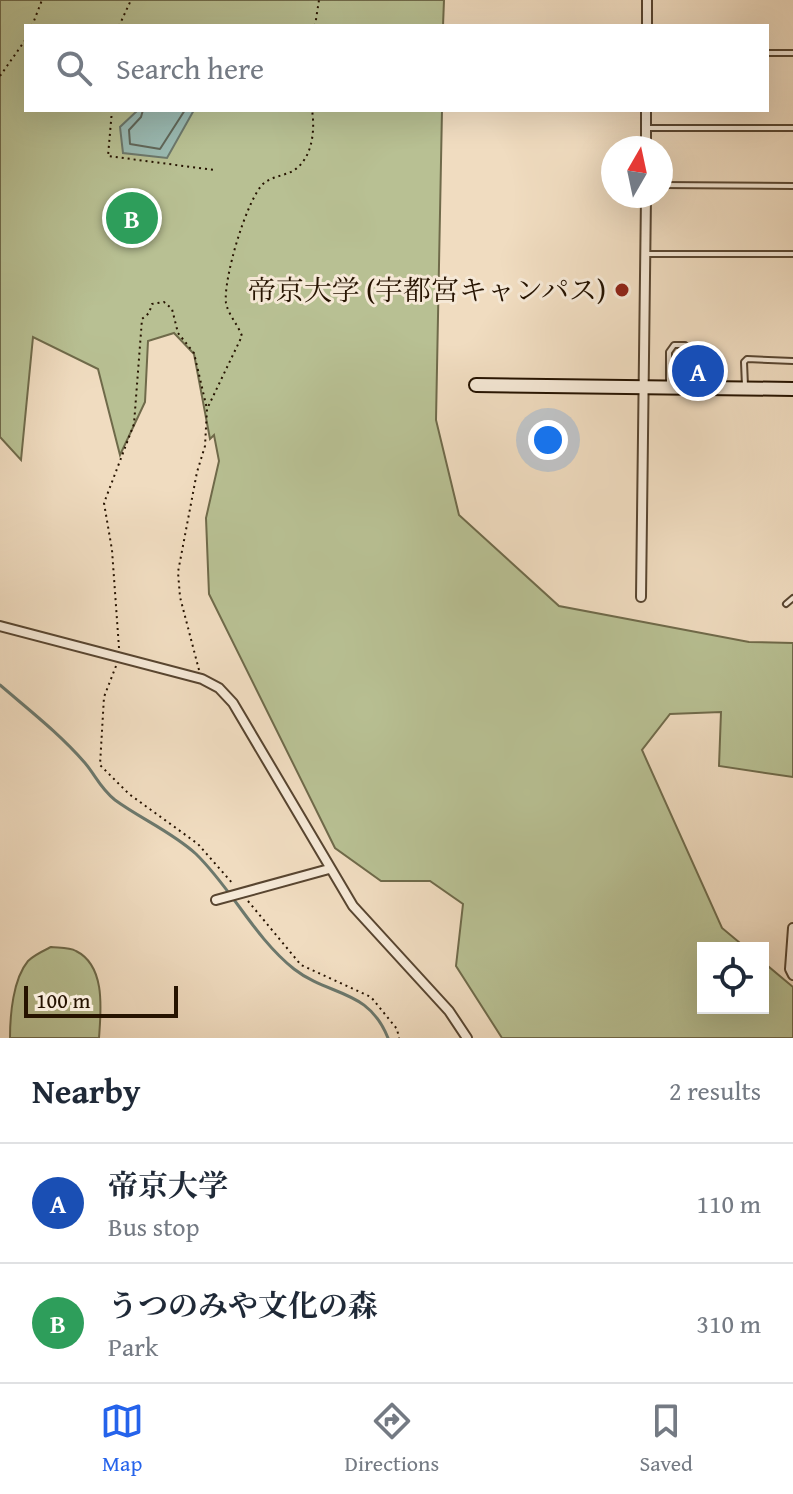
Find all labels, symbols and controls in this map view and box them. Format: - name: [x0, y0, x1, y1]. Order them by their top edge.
- search box: [24, 24, 769, 112]
- icon: search: [52, 46, 96, 90]
- text: Search here: [116, 46, 264, 90]
- north arrow: [601, 136, 673, 208]
- pin: B: [106, 188, 158, 248]
- place label: 帝京大学 (宇都宮キャンパス): [248, 269, 606, 310]
- marker: 帝京大学 (宇都宮キャンパス): [613, 281, 631, 299]
- pin: A: [672, 341, 724, 401]
- your location: [528, 420, 568, 460]
- map controls: [697, 942, 769, 1014]
- button: locate: [697, 942, 769, 1014]
- scale bar: [24, 982, 178, 1018]
- text: 100 m: [36, 984, 91, 1016]
- text: Nearby: [32, 1066, 141, 1115]
- text: 2 results: [669, 1071, 761, 1110]
- text: 帝京大学: [108, 1163, 228, 1207]
- text: A: [50, 1184, 66, 1223]
- text: 110 m: [696, 1184, 761, 1223]
- text: Bus stop: [108, 1207, 200, 1246]
- text: うつのみや文化の森: [108, 1283, 378, 1327]
- text: B: [50, 1304, 66, 1343]
- text: 310 m: [696, 1304, 761, 1343]
- text: Park: [108, 1327, 158, 1366]
- tab: Map: [100, 1399, 144, 1479]
- tab: Directions: [345, 1399, 439, 1479]
- tab: Saved: [640, 1399, 693, 1479]

